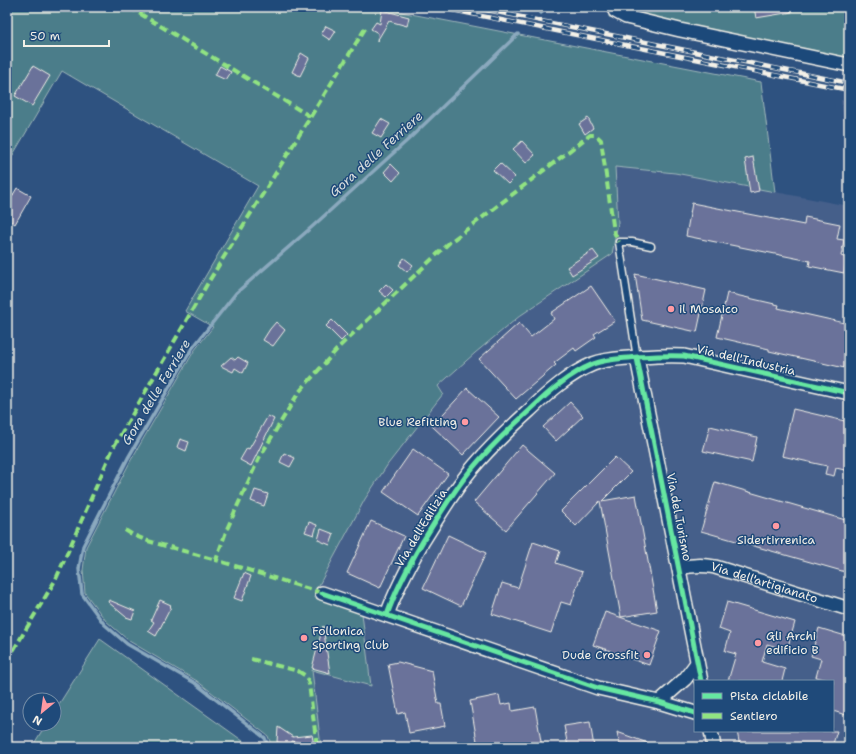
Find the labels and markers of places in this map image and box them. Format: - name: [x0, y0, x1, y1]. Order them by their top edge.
- place label: il Mosaico: [679, 301, 738, 317]
- marker: il Mosaico: [666, 304, 676, 314]
- place label: Blue Refitting: [378, 414, 457, 430]
- marker: Blue Refitting: [460, 417, 470, 427]
- marker: Sidertirrenica: [771, 521, 781, 531]
- place label: Sidertirrenica: [737, 532, 816, 548]
- place label: Follonica Sporting Club: [312, 623, 389, 653]
- place label: Gli Archi edificio B: [766, 628, 819, 658]
- marker: Follonica Sporting Club: [299, 633, 309, 643]
- marker: Gli Archi edificio B: [753, 638, 763, 648]
- place label: Dude Crossfit: [562, 647, 639, 663]
- marker: Dude Crossfit: [642, 650, 652, 660]

